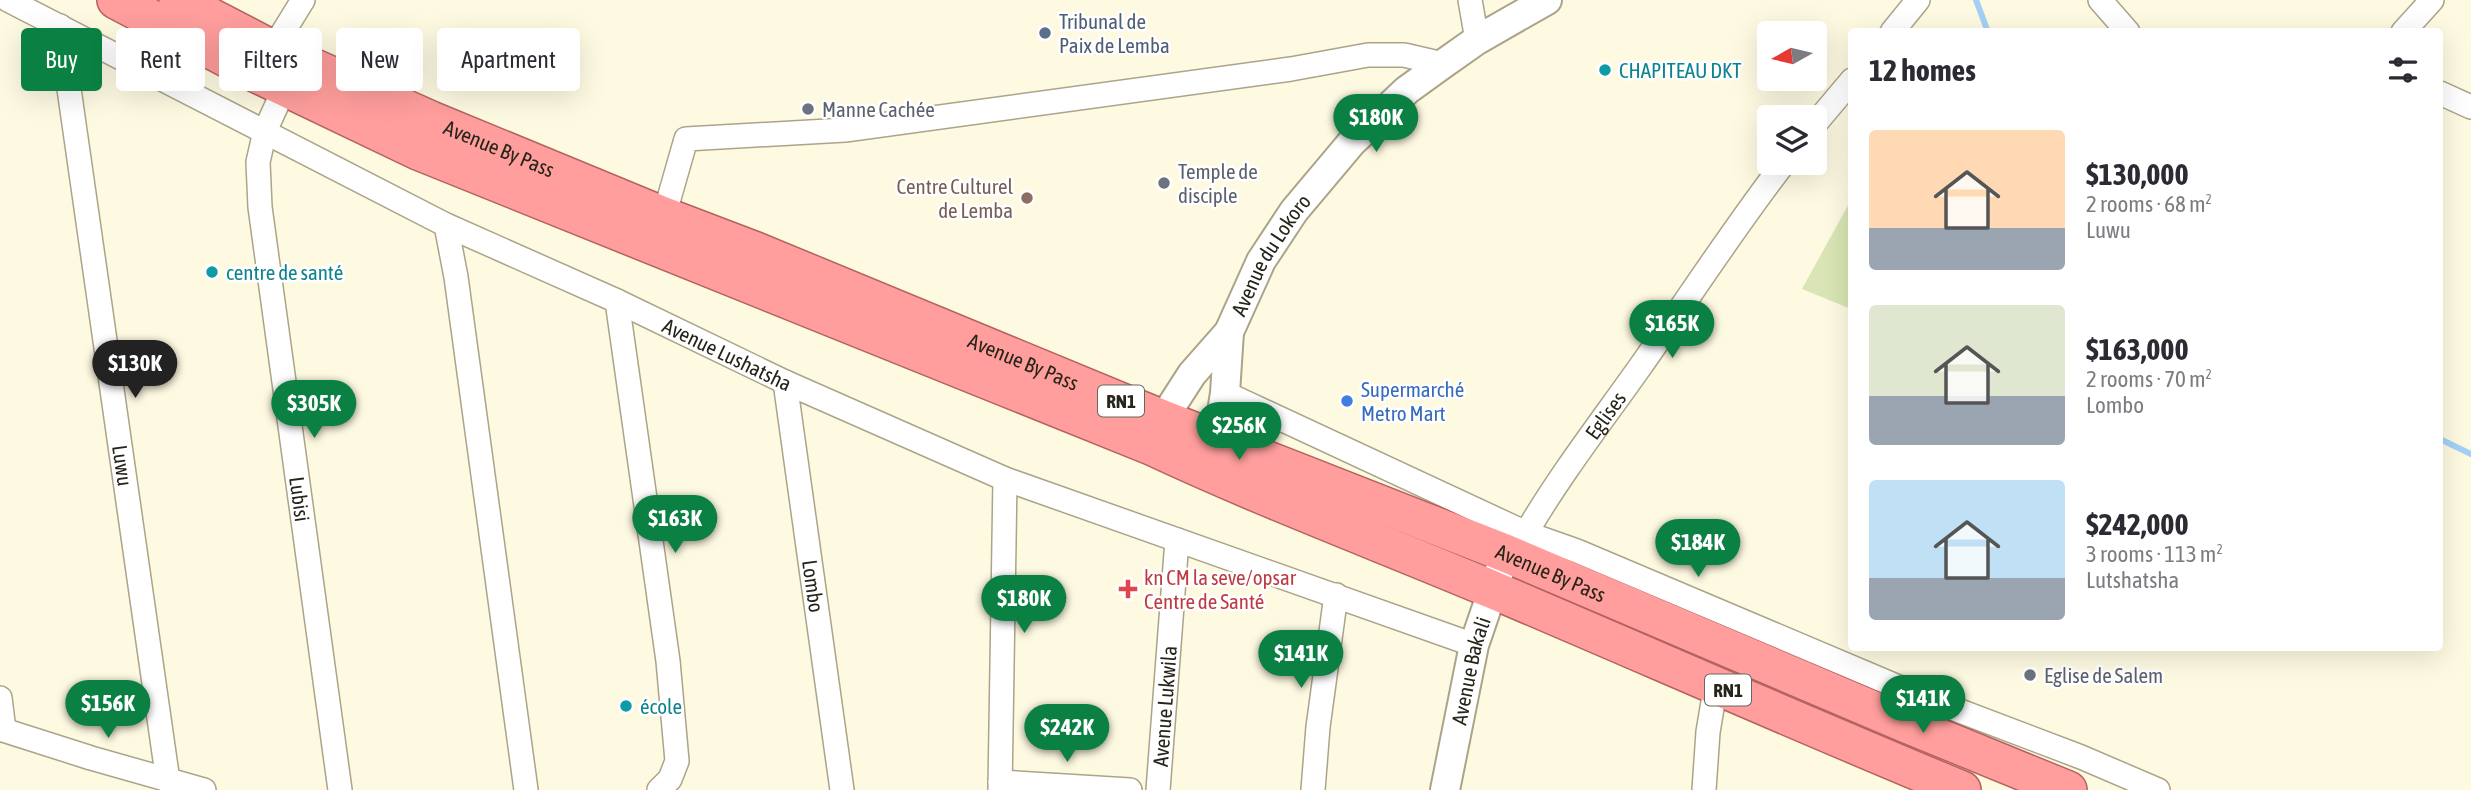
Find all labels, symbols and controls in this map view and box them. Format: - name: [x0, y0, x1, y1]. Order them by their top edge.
- place label: Tribunal de Paix de Lemba: [1059, 9, 1170, 57]
- north arrow: [1757, 21, 1827, 91]
- map controls: [1757, 21, 1827, 175]
- marker: Tribunal de Paix de Lemba: [1037, 25, 1053, 41]
- chip: Buy: [21, 28, 102, 91]
- chip: Rent: [116, 28, 205, 91]
- chip: Filters: [219, 28, 322, 91]
- chip: New: [336, 28, 423, 91]
- chip: Apartment: [437, 28, 580, 91]
- icon: filters: [2384, 51, 2422, 89]
- text: 12 homes: [1869, 53, 1976, 87]
- place label: CHAPITEAU DKT: [1619, 58, 1742, 82]
- marker: CHAPITEAU DKT: [1597, 62, 1613, 78]
- pin: $180K: [1327, 94, 1425, 154]
- place label: Manne Cachée: [822, 97, 935, 121]
- marker: Manne Cachée: [800, 101, 816, 117]
- text: $180K: [1349, 104, 1403, 130]
- button: layers: [1757, 105, 1827, 175]
- street label: Avenue By Pass: [441, 115, 558, 182]
- text: $130,000: [2086, 157, 2189, 191]
- icon: home: [1925, 158, 2009, 242]
- place label: Temple de disciple: [1178, 159, 1258, 207]
- place label: Centre Culturel de Lemba: [897, 174, 1013, 222]
- marker: Temple de disciple: [1156, 175, 1172, 191]
- street label: Avenue du Lokoro: [1226, 189, 1315, 319]
- marker: Centre Culturel de Lemba: [1019, 190, 1035, 206]
- text: 2 rooms · 68 m²: [2086, 191, 2212, 217]
- text: Luwu: [2086, 217, 2131, 243]
- place label: centre de santé: [226, 260, 343, 284]
- marker: centre de santé: [204, 264, 220, 280]
- pin: $165K: [1623, 300, 1721, 360]
- text: $165K: [1645, 310, 1699, 336]
- street label: Avenue Lushatsha: [659, 313, 795, 395]
- street label: Avenue By Pass: [965, 328, 1082, 395]
- text: $163,000: [2086, 332, 2189, 366]
- icon: home: [1925, 333, 2009, 417]
- pin: $130K: [86, 340, 184, 400]
- text: $130K: [108, 350, 162, 376]
- text: 2 rooms · 70 m²: [2086, 366, 2212, 392]
- place label: Supermarché Metro Mart: [1361, 377, 1464, 425]
- pin: $305K: [265, 380, 363, 440]
- road number: RN1: [1098, 386, 1144, 416]
- street label: Eglises: [1580, 387, 1630, 444]
- text: $305K: [287, 390, 341, 416]
- text: Lombo: [2086, 392, 2144, 418]
- marker: Supermarché Metro Mart: [1339, 393, 1355, 409]
- pin: $256K: [1190, 402, 1288, 462]
- text: $256K: [1212, 412, 1266, 438]
- street label: Luwu: [108, 444, 138, 488]
- street label: Lubisi: [285, 475, 315, 523]
- pin: $163K: [626, 496, 724, 555]
- text: $163K: [648, 505, 702, 531]
- text: $242,000: [2086, 507, 2189, 541]
- icon: home: [1925, 508, 2009, 592]
- pin: $184K: [1649, 520, 1747, 579]
- text: $184K: [1671, 529, 1725, 555]
- street label: Avenue By Pass: [1492, 539, 1609, 607]
- text: 3 rooms · 113 m²: [2086, 541, 2223, 567]
- street label: Lombo: [798, 558, 829, 614]
- place label: kn CM la seve/opsar Centre de Santé: [1144, 565, 1297, 613]
- text: Lutshatsha: [2086, 567, 2179, 593]
- pin: $180K: [975, 576, 1073, 635]
- marker: kn CM la seve/opsar Centre de Santé: [1118, 579, 1138, 599]
- text: $180K: [997, 585, 1051, 611]
- street label: Avenue Bakali: [1446, 613, 1495, 727]
- pin: $141K: [1252, 630, 1350, 690]
- text: $141K: [1274, 640, 1328, 666]
- street label: Avenue Lukwila: [1148, 645, 1181, 768]
- place label: Eglise de Salem: [2044, 663, 2163, 687]
- marker: Eglise de Salem: [2022, 667, 2038, 683]
- road number: RN1: [1705, 674, 1751, 706]
- pin: $141K: [1874, 676, 1972, 735]
- pin: $156K: [59, 680, 157, 740]
- text: $141K: [1896, 685, 1950, 711]
- text: $156K: [81, 690, 135, 716]
- place label: école: [640, 694, 682, 718]
- marker: école: [618, 698, 634, 714]
- pin: $242K: [1018, 704, 1116, 764]
- text: $242K: [1040, 714, 1094, 740]

